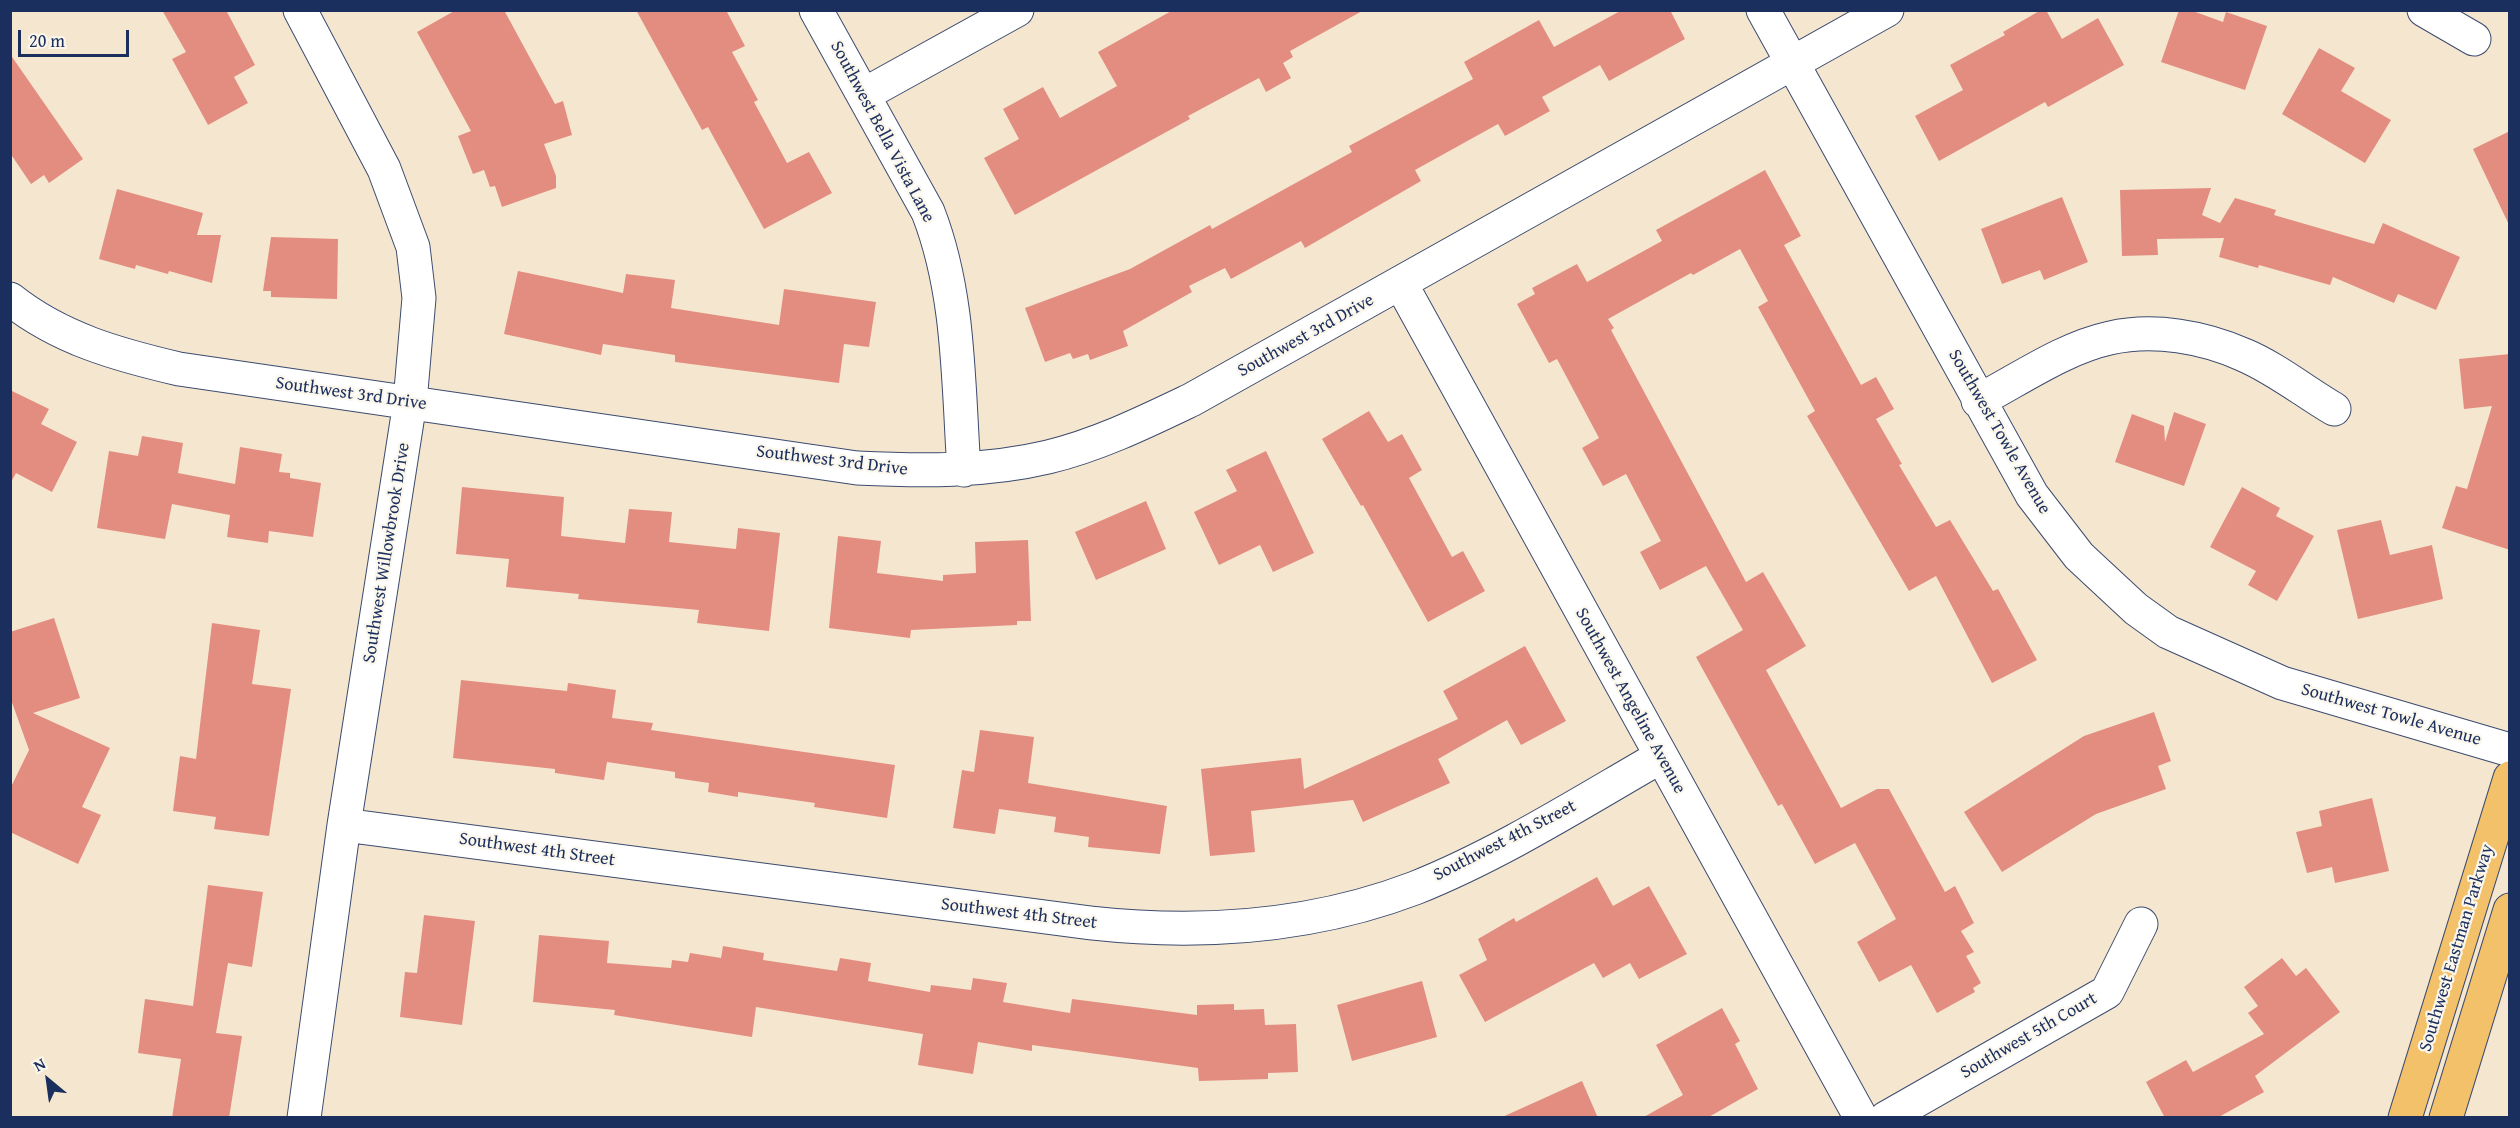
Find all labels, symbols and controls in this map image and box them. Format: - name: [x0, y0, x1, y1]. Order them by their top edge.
- scale bar: [21, 18, 132, 56]
- text: 20 m: [29, 27, 65, 54]
- street label: Southwest Bella Vista Lane: [825, 38, 939, 226]
- street label: Southwest 3rd Drive: [1234, 290, 1378, 382]
- street label: Southwest Towle Avenue: [1943, 346, 2055, 518]
- street label: Southwest 3rd Drive: [274, 373, 428, 415]
- street label: Southwest Willowbrook Drive: [359, 441, 415, 665]
- street label: Southwest 3rd Drive: [755, 441, 909, 481]
- street label: Southwest Angeline Avenue: [1570, 604, 1690, 798]
- street label: Southwest Towle Avenue: [2298, 679, 2484, 751]
- street label: Southwest 4th Street: [1430, 796, 1580, 886]
- street label: Southwest 4th Street: [458, 828, 616, 872]
- street label: Southwest Eastman Parkway: [2415, 842, 2499, 1054]
- street label: Southwest 4th Street: [940, 894, 1098, 934]
- street label: Southwest 5th Court: [1957, 988, 2101, 1084]
- north arrow: [18, 1050, 78, 1110]
- text: N: [29, 1051, 50, 1077]

